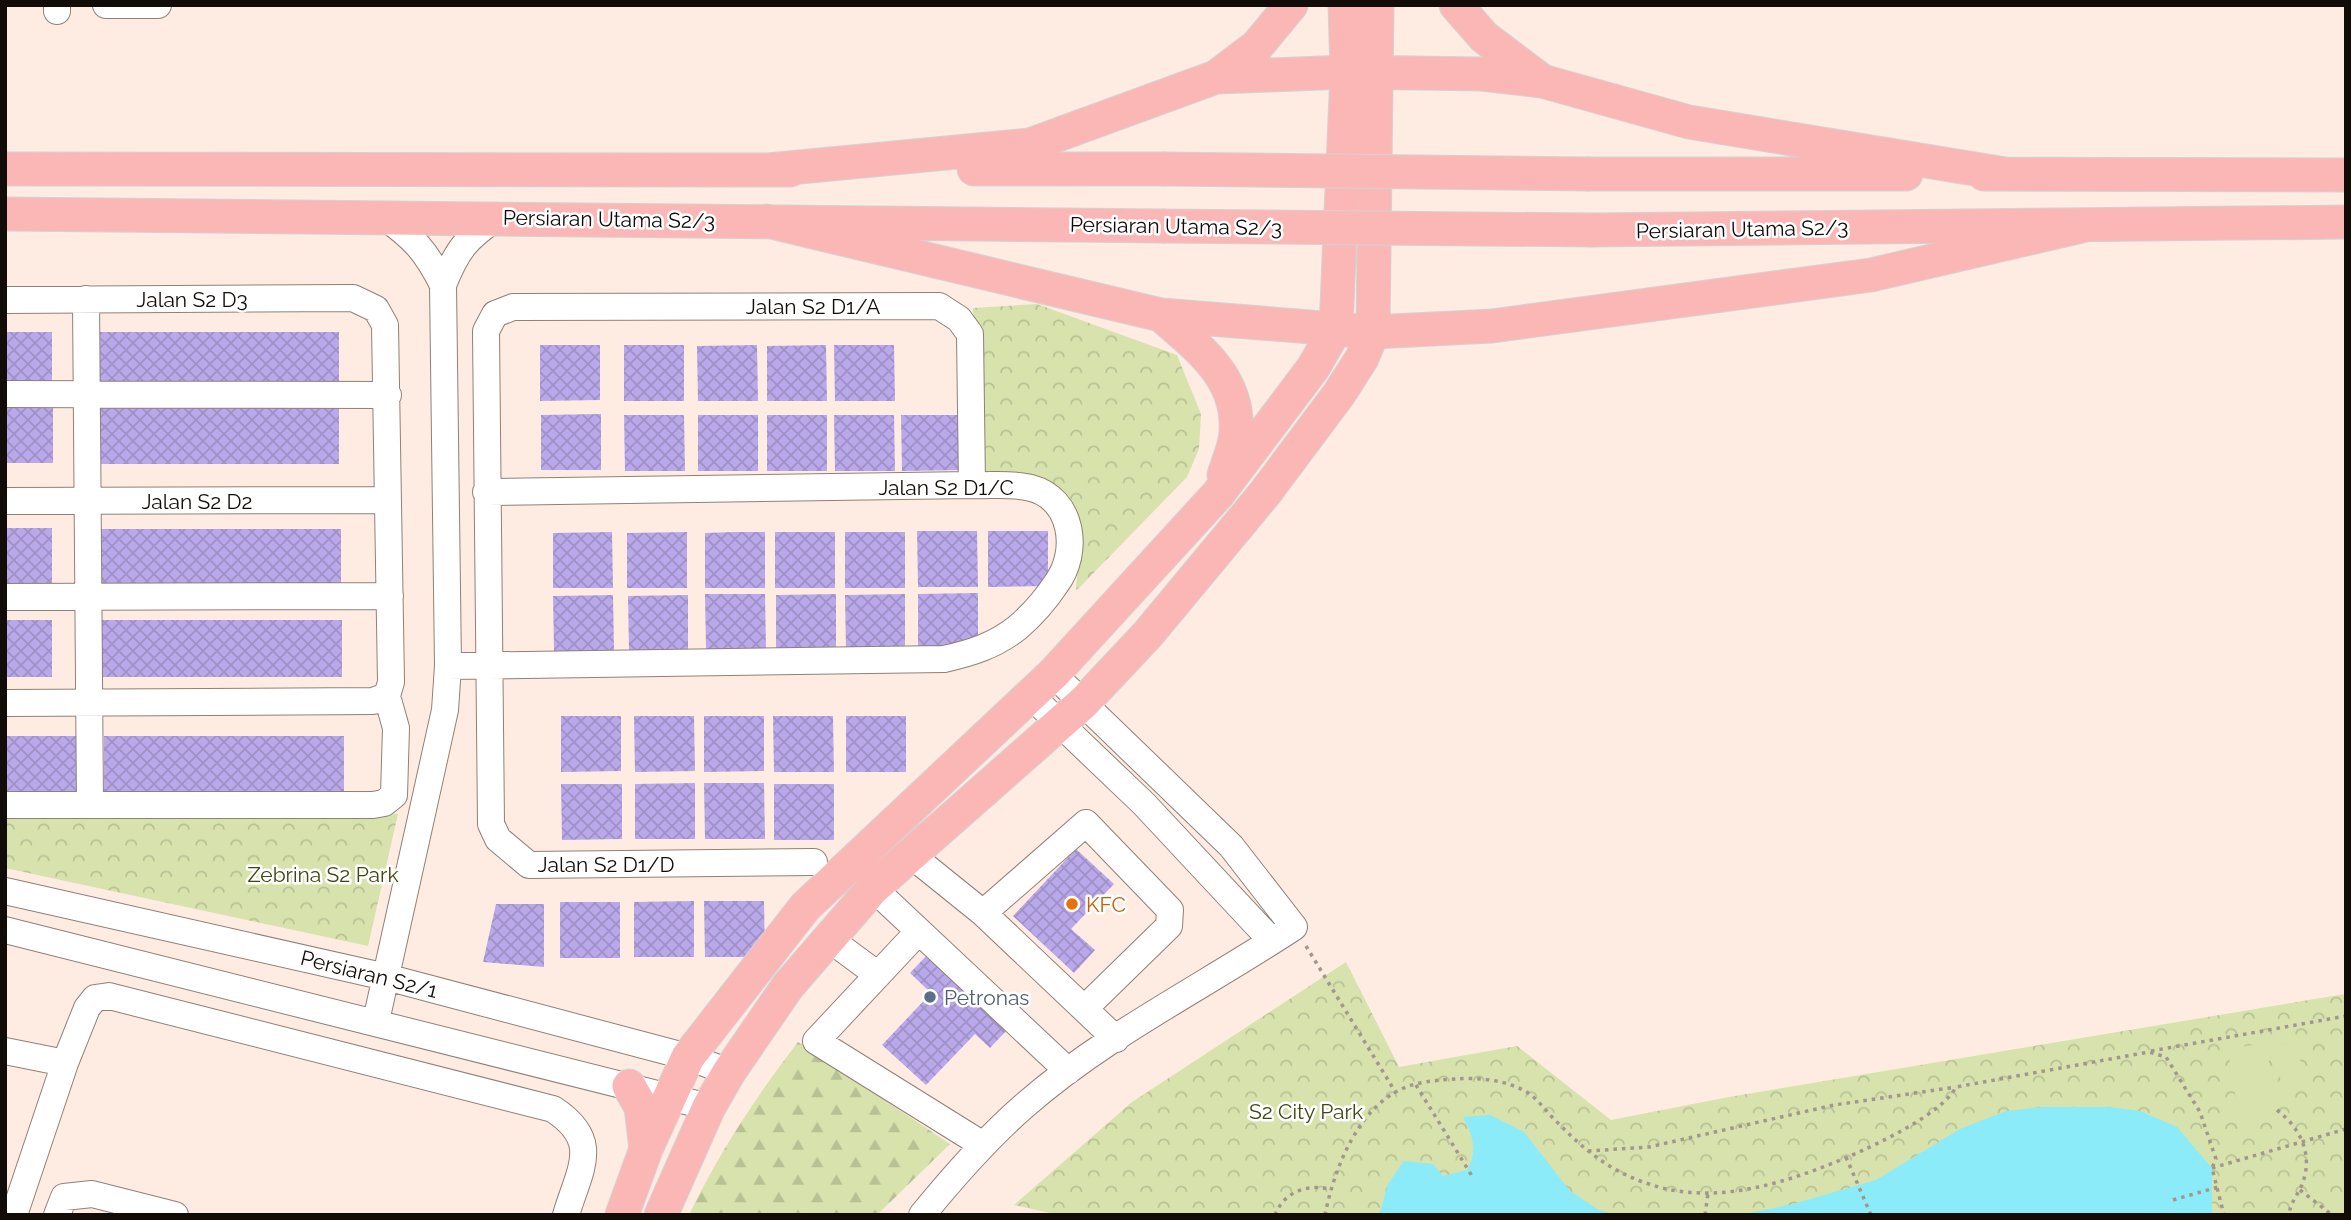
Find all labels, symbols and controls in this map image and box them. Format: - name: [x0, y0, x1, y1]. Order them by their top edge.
- street label: Persiaran Utama S2/3: [503, 205, 715, 233]
- street label: Persiaran Utama S2/3: [1070, 212, 1282, 240]
- street label: Persiaran Utama S2/3: [1636, 215, 1848, 243]
- street label: Jalan S2 D3: [136, 287, 248, 312]
- street label: Jalan S2 D1/A: [746, 294, 880, 319]
- street label: Jalan S2 D1/C: [878, 475, 1014, 500]
- street label: Jalan S2 D2: [141, 489, 253, 514]
- street label: Jalan S2 D1/D: [538, 852, 674, 877]
- park label: Zebrina S2 Park: [247, 862, 399, 887]
- place label: KFC: [1086, 892, 1126, 917]
- marker: KFC: [1064, 896, 1080, 912]
- street label: Persiaran S2/1: [298, 945, 440, 1003]
- place label: Petronas: [944, 985, 1029, 1010]
- marker: Petronas: [922, 989, 938, 1005]
- park label: S2 City Park: [1249, 1099, 1363, 1124]

